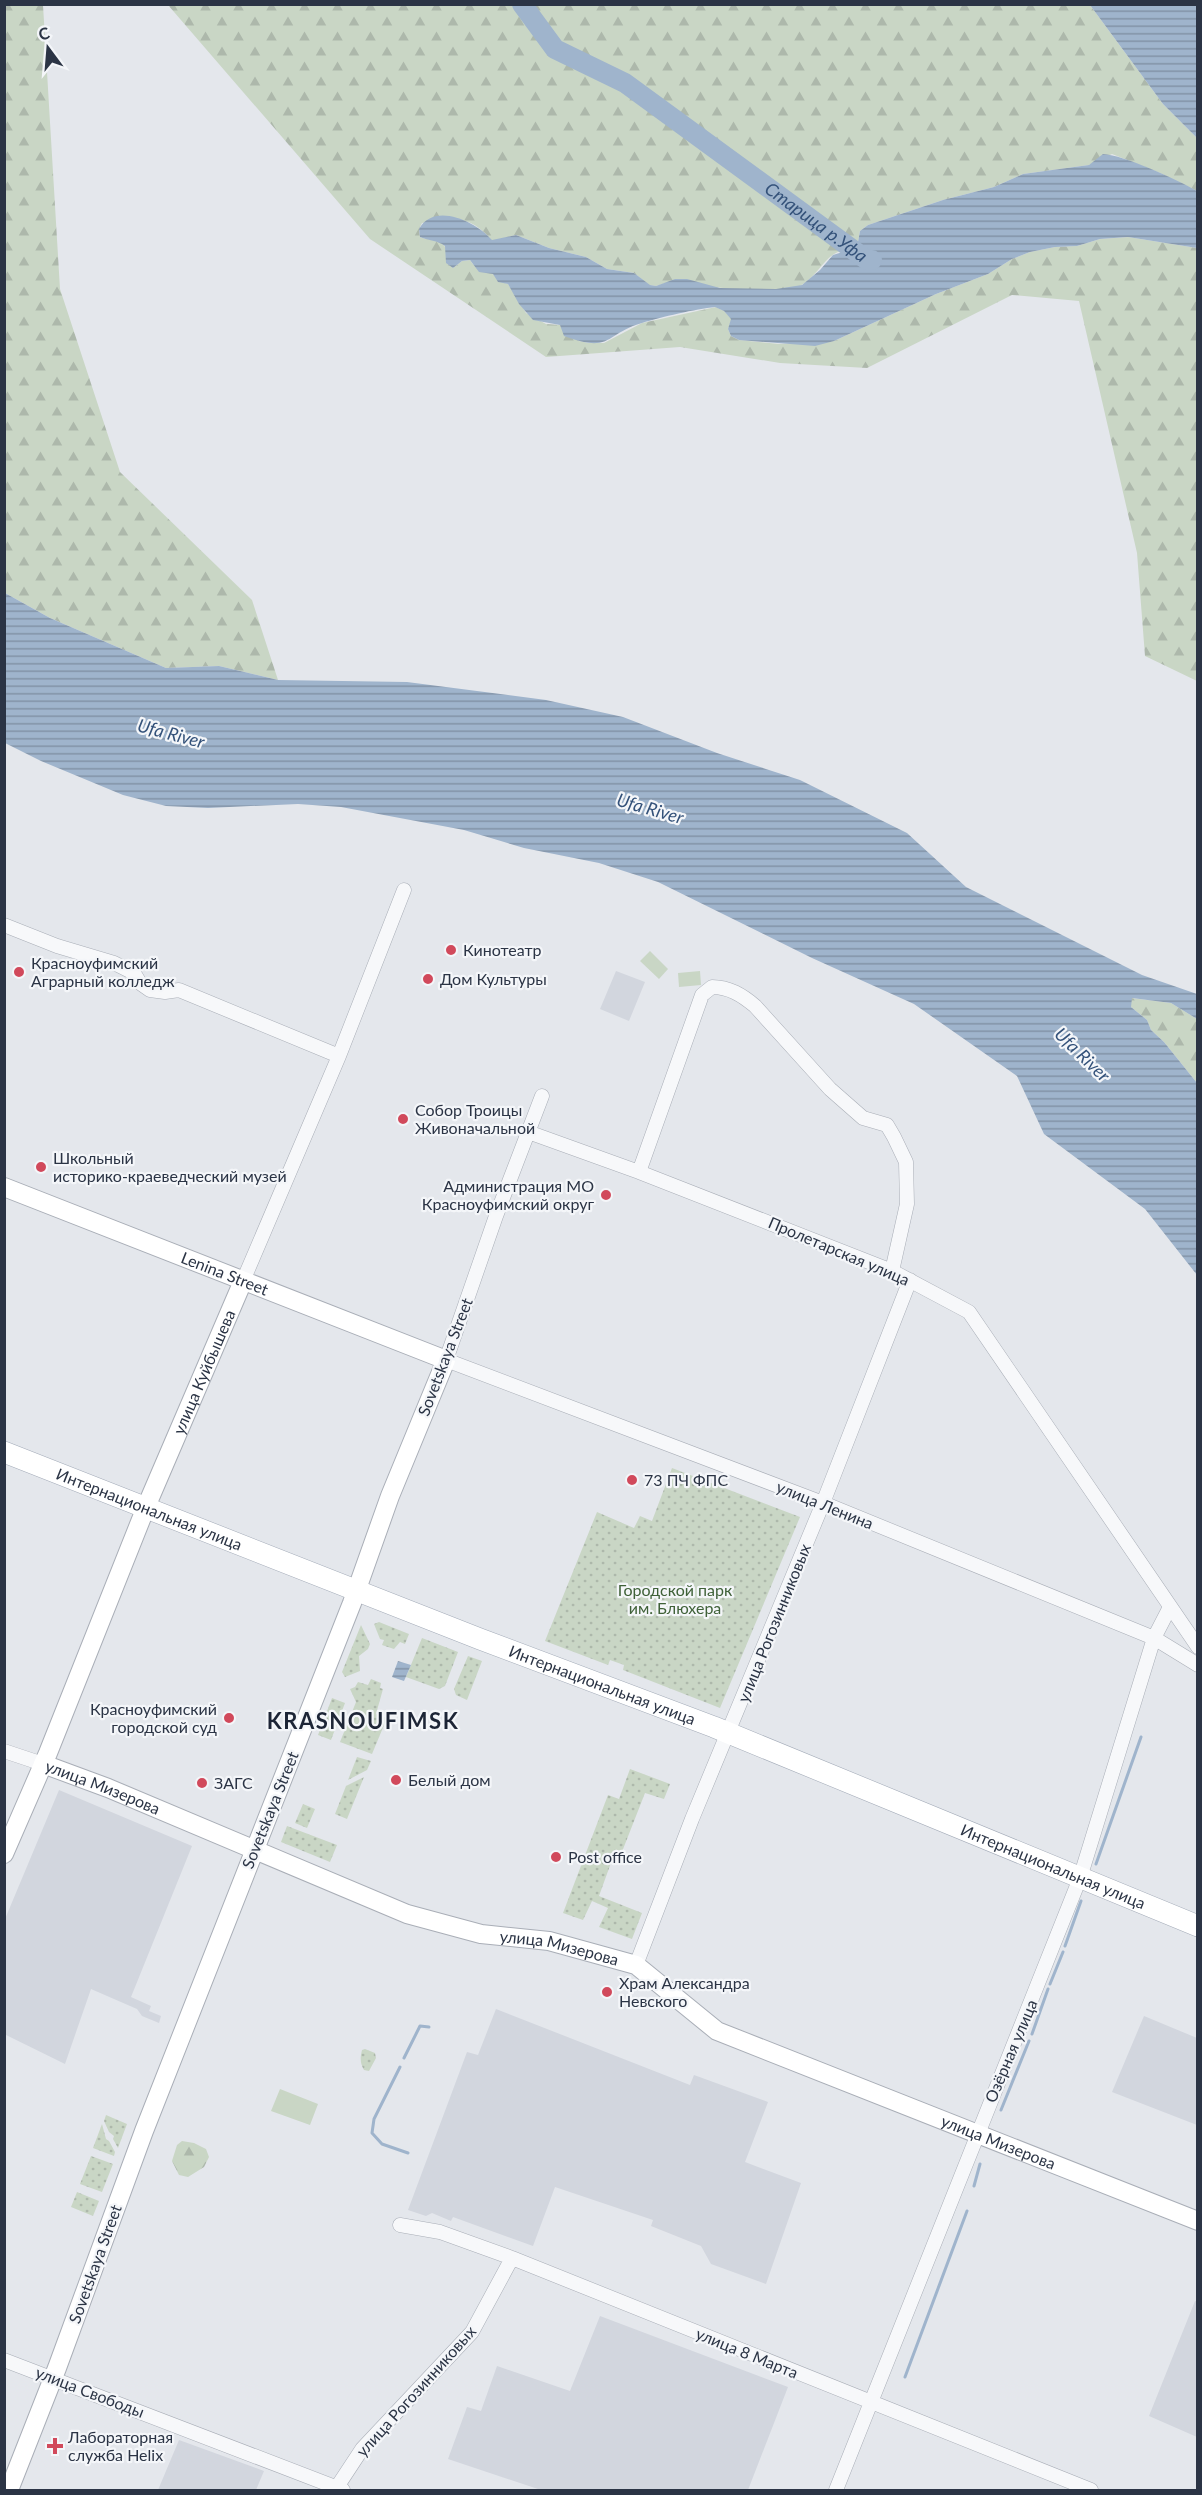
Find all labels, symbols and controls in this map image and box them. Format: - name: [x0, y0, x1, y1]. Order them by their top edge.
- north arrow: [18, 18, 78, 78]
- text: С: [36, 22, 52, 44]
- water label: Старица р.Уфа: [761, 177, 872, 267]
- water label: Ufa River: [135, 714, 208, 753]
- water label: Ufa River: [614, 788, 687, 828]
- place label: Кинотеатр: [463, 940, 542, 959]
- marker: Кинотеатр: [444, 943, 458, 957]
- place label: Красноуфимский Аграрный колледж: [31, 953, 175, 990]
- marker: Красноуфимский Аграрный колледж: [12, 965, 26, 979]
- place label: Дом Культуры: [440, 969, 547, 988]
- marker: Дом Культуры: [421, 972, 435, 986]
- water label: Ufa River: [1050, 1023, 1116, 1087]
- place label: Собор Троицы Живоначальной: [415, 1100, 535, 1137]
- marker: Собор Троицы Живоначальной: [396, 1112, 410, 1126]
- place label: Школьный историко-краеведческий музей: [53, 1148, 287, 1185]
- marker: Школьный историко-краеведческий музей: [34, 1160, 48, 1174]
- place label: Администрация МО Красноуфимский округ: [422, 1176, 594, 1213]
- marker: Администрация МО Красноуфимский округ: [599, 1188, 613, 1202]
- street label: Пролетарская улица: [766, 1212, 913, 1289]
- street label: Lenina Street: [179, 1247, 271, 1299]
- street label: Sovetskaya Street: [413, 1295, 476, 1418]
- street label: улица Куйбышева: [168, 1307, 239, 1437]
- street label: Интернациональная улица: [54, 1464, 245, 1554]
- place label: 73 ПЧ ФПС: [644, 1470, 728, 1489]
- marker: 73 ПЧ ФПС: [625, 1473, 639, 1487]
- street label: улица Ленина: [774, 1476, 876, 1533]
- street label: улица Рогозинниковых: [733, 1541, 814, 1705]
- park label: Городской парк им. Блюхера: [618, 1580, 733, 1617]
- street label: Интернациональная улица: [506, 1641, 698, 1728]
- place label: Красноуфимский городской суд: [90, 1699, 217, 1736]
- district label: KRASNOUFIMSK: [267, 1707, 459, 1734]
- marker: Красноуфимский городской суд: [222, 1711, 236, 1725]
- street label: Sovetskaya Street: [237, 1748, 302, 1871]
- street label: улица Мизерова: [43, 1756, 163, 1818]
- place label: Белый дом: [408, 1770, 491, 1789]
- place label: ЗАГС: [214, 1773, 253, 1792]
- marker: Белый дом: [389, 1773, 403, 1787]
- marker: ЗАГС: [195, 1776, 209, 1790]
- street label: Интернациональная улица: [958, 1820, 1148, 1912]
- place label: Post office: [568, 1847, 642, 1866]
- marker: Post office: [549, 1850, 563, 1864]
- street label: улица Мизерова: [499, 1926, 621, 1969]
- place label: Храм Александра Невского: [619, 1973, 750, 2010]
- marker: Храм Александра Невского: [600, 1985, 614, 1999]
- street label: Озёрная улица: [980, 1997, 1041, 2105]
- street label: улица Мизерова: [939, 2111, 1058, 2173]
- street label: Sovetskaya Street: [64, 2202, 125, 2326]
- street label: улица Рогозинниковых: [352, 2321, 479, 2460]
- street label: улица 8 Марта: [693, 2323, 801, 2382]
- street label: улица Свободы: [33, 2362, 147, 2421]
- place label: Лабораторная служба Helix: [67, 2427, 173, 2464]
- marker: Лабораторная служба Helix: [46, 2437, 64, 2455]

